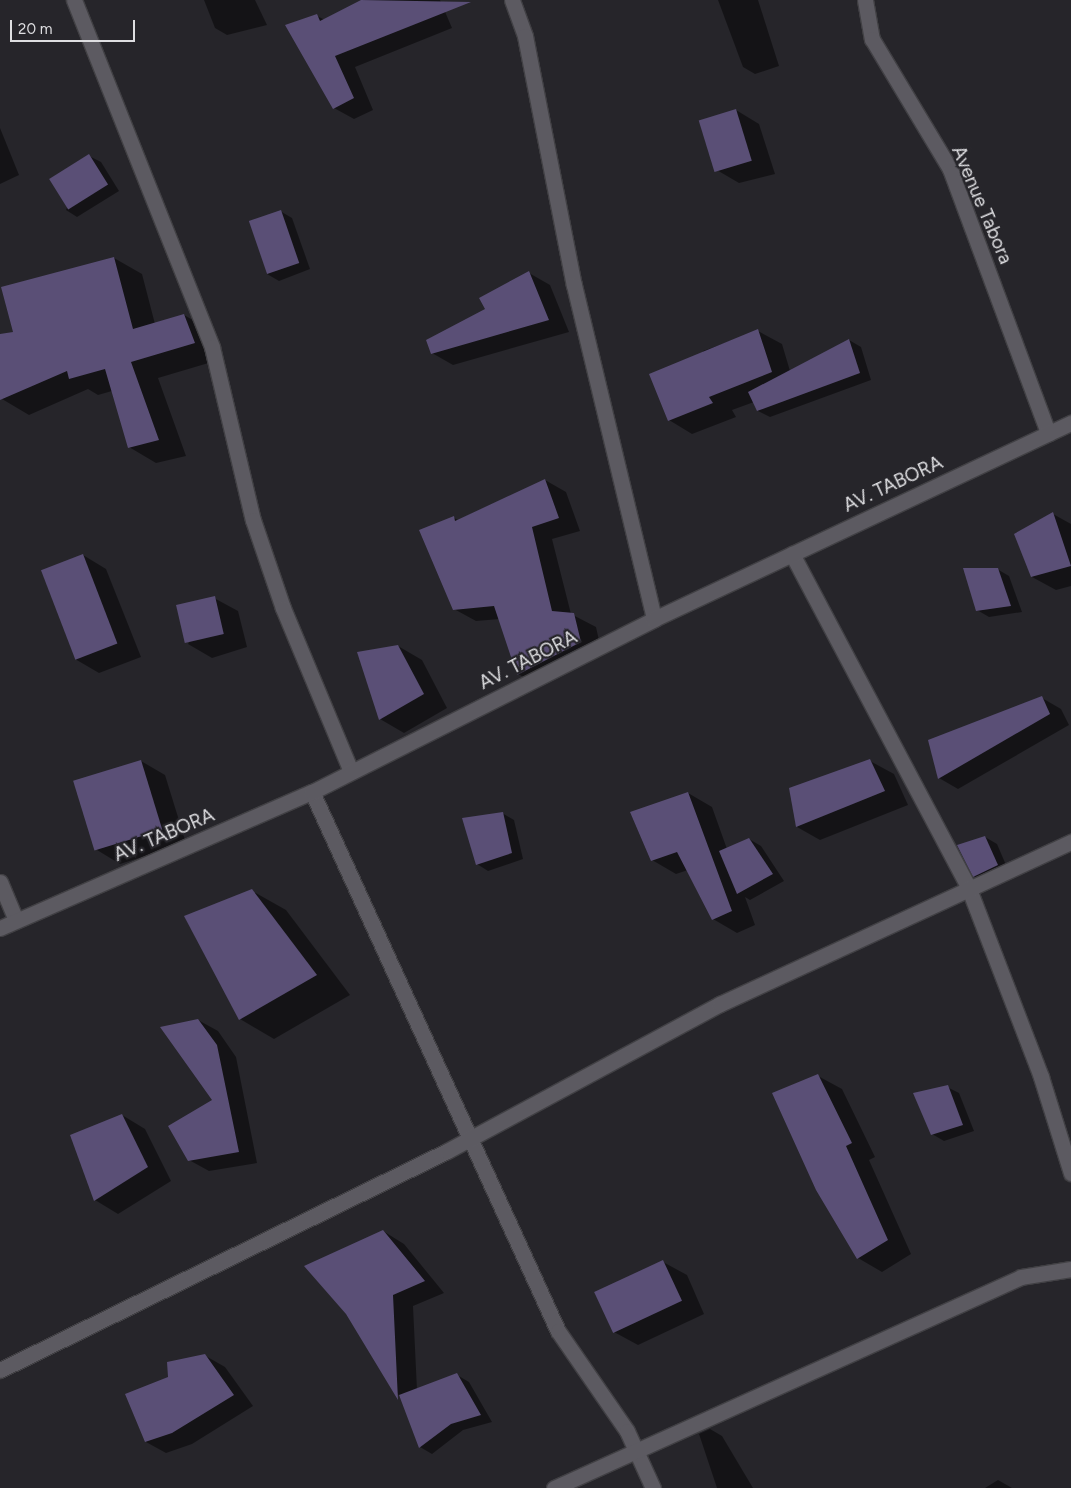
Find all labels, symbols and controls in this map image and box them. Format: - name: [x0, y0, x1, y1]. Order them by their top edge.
- scale bar: [12, 10, 138, 42]
- text: 20 m: [18, 20, 52, 38]
- street label: Avenue Tabora: [947, 142, 1017, 268]
- street label: AV. TABORA: [840, 451, 946, 517]
- street label: AV. TABORA: [475, 626, 581, 694]
- street label: AV. TABORA: [110, 804, 218, 866]

